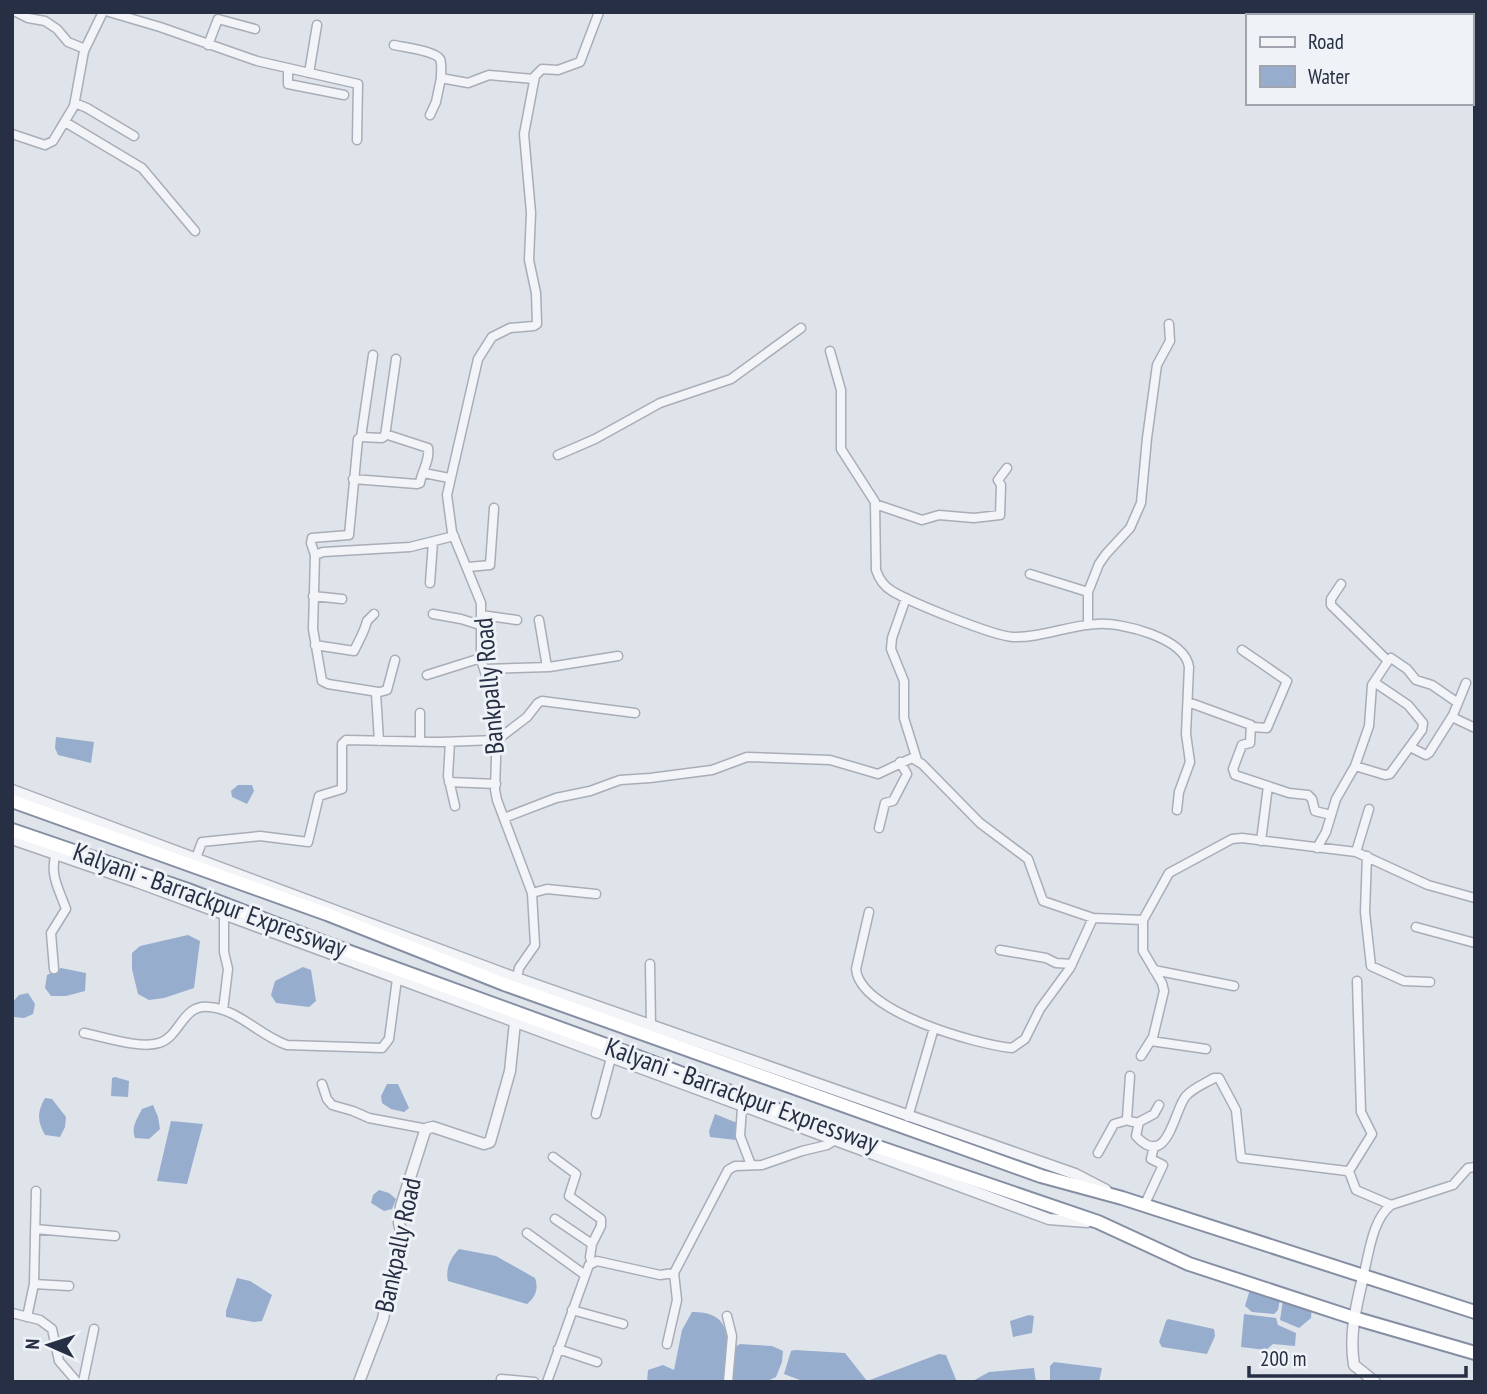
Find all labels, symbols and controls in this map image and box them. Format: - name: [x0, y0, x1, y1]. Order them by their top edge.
- legend: [1246, 14, 1473, 105]
- text: Road: [1308, 28, 1344, 55]
- text: Water: [1308, 63, 1350, 90]
- street label: Bankpally Road: [466, 616, 511, 756]
- street label: Kalyani - Barrackpur Expressway: [69, 835, 352, 964]
- street label: Kalyani - Barrackpur Expressway: [601, 1030, 884, 1159]
- street label: Bankpally Road: [367, 1175, 428, 1315]
- north arrow: [14, 1310, 84, 1380]
- scale bar: [1249, 1334, 1466, 1378]
- text: N: [20, 1338, 44, 1350]
- text: 200 m: [1260, 1345, 1306, 1372]

